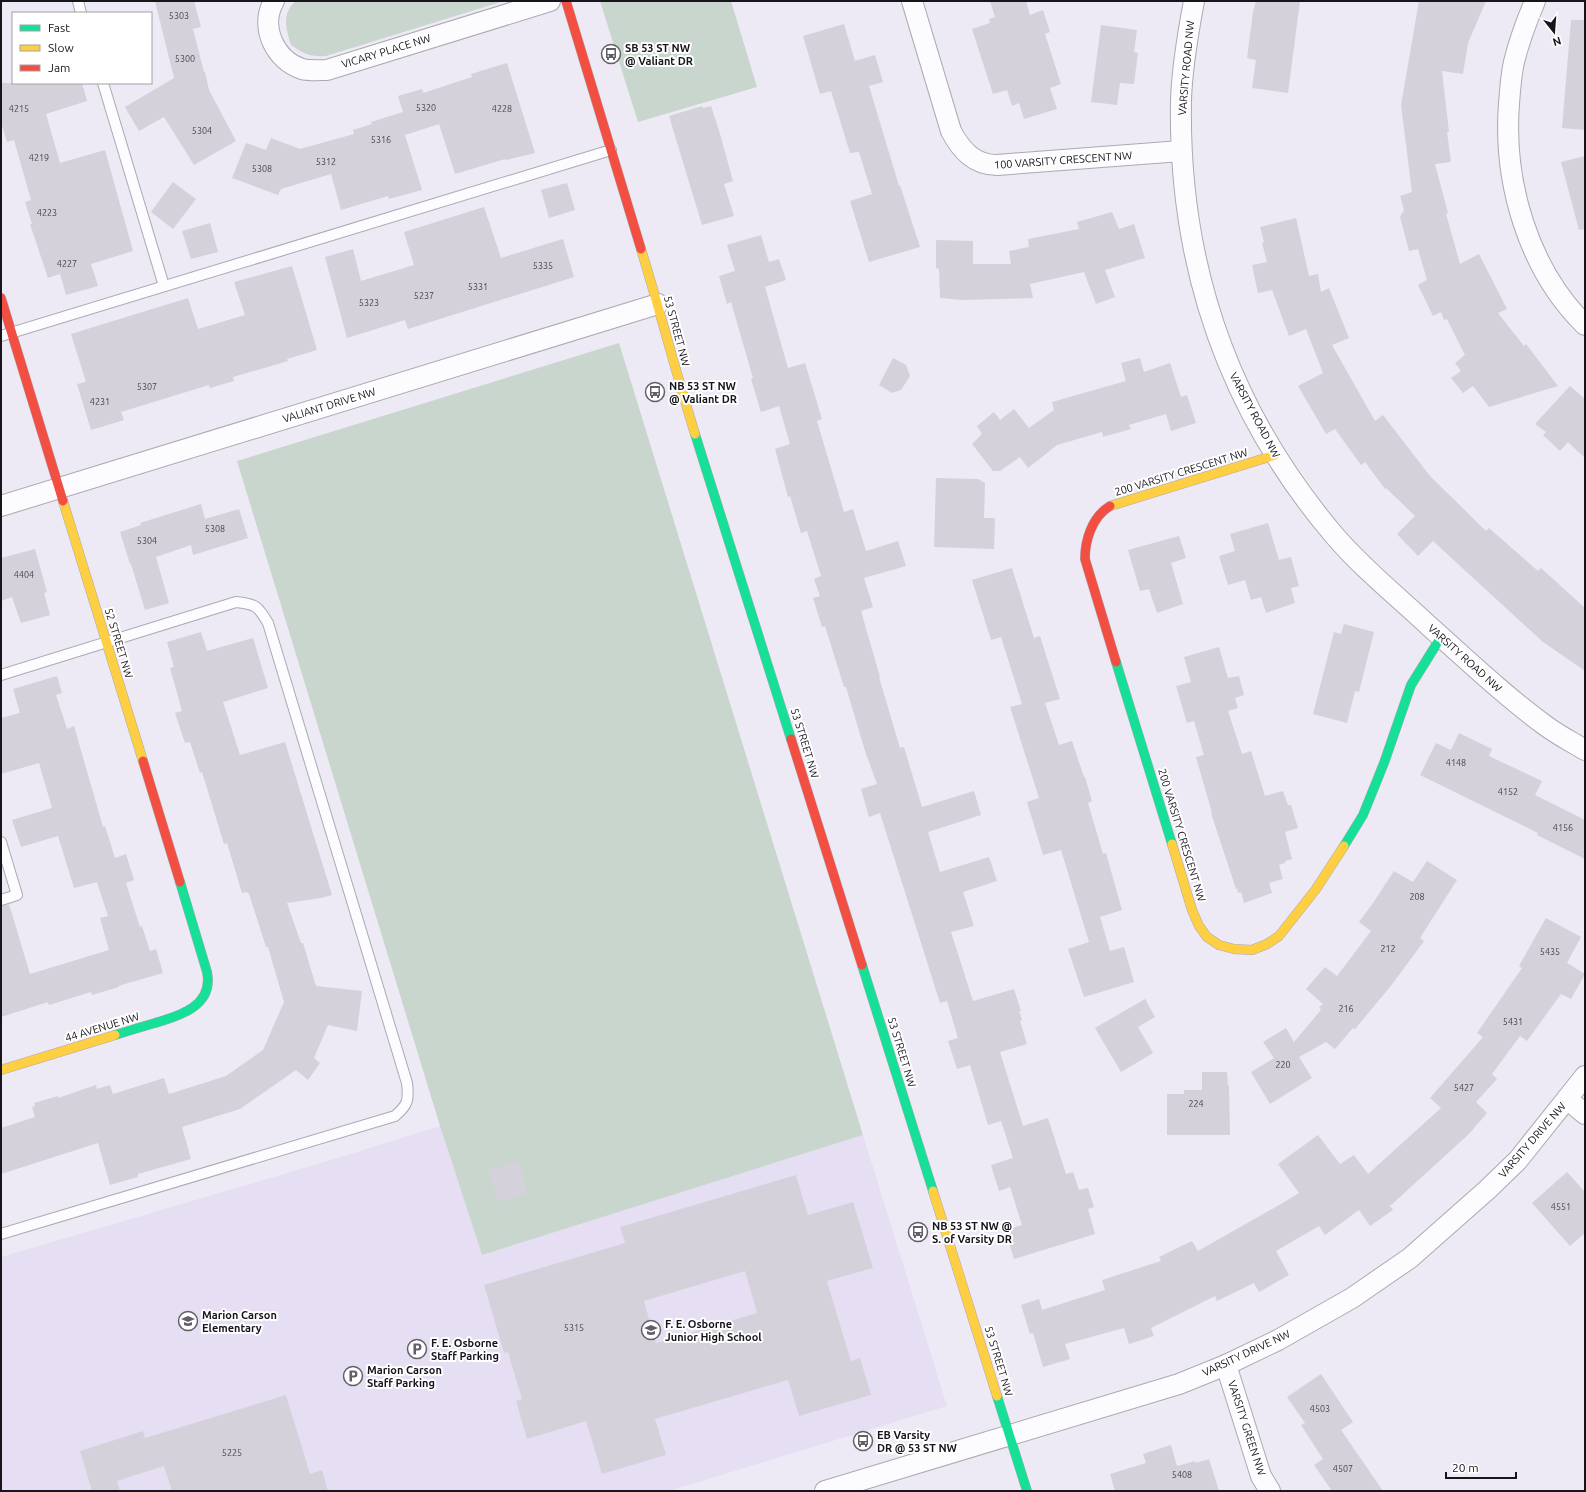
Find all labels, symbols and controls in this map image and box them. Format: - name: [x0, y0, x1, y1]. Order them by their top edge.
- house number: 5303: [169, 11, 189, 21]
- legend: [12, 12, 152, 84]
- north arrow: [1534, 12, 1574, 52]
- street label: VARSITY ROAD NW: [1176, 20, 1196, 116]
- text: Fast: [48, 21, 70, 34]
- street label: VICARY PLACE NW: [340, 32, 432, 70]
- text: N: [1551, 35, 1563, 49]
- text: Slow: [48, 41, 74, 54]
- place label: SB 53 ST NW @ Valiant DR: [625, 42, 693, 67]
- bus stop icon: SB 53 ST NW @ Valiant DR: [600, 43, 622, 65]
- house number: 5300: [175, 54, 195, 64]
- text: Jam: [48, 61, 70, 74]
- house number: 5320: [416, 103, 436, 113]
- house number: 4215: [9, 104, 29, 114]
- house number: 4228: [492, 104, 512, 114]
- house number: 5304: [192, 126, 212, 136]
- house number: 5316: [371, 135, 391, 145]
- street label: 100 VARSITY CRESCENT NW: [994, 149, 1132, 171]
- house number: 4219: [29, 153, 49, 163]
- house number: 5312: [316, 157, 336, 167]
- house number: 5308: [252, 164, 272, 174]
- house number: 4223: [37, 208, 57, 218]
- house number: 4227: [57, 259, 77, 269]
- house number: 5335: [533, 261, 553, 271]
- house number: 5331: [468, 282, 488, 292]
- house number: 5237: [414, 291, 434, 301]
- street label: 53 STREET NW: [662, 294, 692, 368]
- house number: 5323: [359, 298, 379, 308]
- street label: VARSITY ROAD NW: [1227, 370, 1283, 460]
- place label: NB 53 ST NW @ Valiant DR: [669, 380, 737, 405]
- bus stop icon: NB 53 ST NW @ Valiant DR: [644, 381, 666, 403]
- house number: 5307: [137, 382, 157, 392]
- street label: VALIANT DRIVE NW: [281, 385, 377, 425]
- house number: 4231: [90, 397, 110, 407]
- street label: 200 VARSITY CRESCENT NW: [1113, 446, 1249, 498]
- house number: 5308: [205, 524, 225, 534]
- house number: 5304: [137, 536, 157, 546]
- house number: 4404: [14, 570, 34, 580]
- street label: 52 STREET NW: [103, 607, 135, 679]
- street label: VARSITY ROAD NW: [1426, 622, 1504, 694]
- street label: 53 STREET NW: [789, 707, 821, 779]
- house number: 4148: [1446, 758, 1466, 768]
- street label: 200 VARSITY CRESCENT NW: [1156, 767, 1208, 903]
- house number: 4152: [1498, 787, 1518, 797]
- house number: 4156: [1553, 823, 1573, 833]
- house number: 208: [1409, 892, 1425, 902]
- house number: 212: [1380, 944, 1396, 954]
- house number: 5435: [1540, 947, 1560, 957]
- house number: 216: [1338, 1004, 1354, 1014]
- street label: 44 AVENUE NW: [64, 1010, 140, 1044]
- street label: 53 STREET NW: [886, 1016, 918, 1088]
- house number: 5431: [1503, 1017, 1523, 1027]
- house number: 220: [1275, 1060, 1291, 1070]
- house number: 5427: [1454, 1083, 1474, 1093]
- house number: 224: [1188, 1099, 1204, 1109]
- street label: VARSITY DRIVE NW: [1496, 1100, 1568, 1180]
- house number: 4551: [1551, 1202, 1571, 1212]
- place label: NB 53 ST NW @ S. of Varsity DR: [932, 1220, 1013, 1245]
- bus stop icon: NB 53 ST NW @ S. of Varsity DR: [907, 1221, 929, 1243]
- place label: Marion Carson Elementary: [202, 1309, 277, 1334]
- school or university icon: Marion Carson Elementary: [177, 1310, 199, 1332]
- place label: F. E. Osborne Junior High School: [665, 1318, 762, 1343]
- school or university icon: F. E. Osborne Junior High School: [640, 1319, 662, 1341]
- house number: 5315: [564, 1323, 584, 1333]
- street label: 53 STREET NW: [983, 1325, 1015, 1397]
- street label: VARSITY DRIVE NW: [1200, 1327, 1292, 1379]
- place label: F. E. Osborne Staff Parking: [431, 1337, 499, 1362]
- parking icon: F. E. Osborne Staff Parking: [406, 1338, 428, 1360]
- place label: Marion Carson Staff Parking: [367, 1364, 442, 1389]
- parking icon: Marion Carson Staff Parking: [342, 1365, 364, 1387]
- street label: VARSITY GREEN NW: [1226, 1379, 1268, 1477]
- house number: 4503: [1310, 1404, 1330, 1414]
- place label: EB Varsity DR @ 53 ST NW: [877, 1429, 958, 1454]
- bus stop icon: EB Varsity DR @ 53 ST NW: [852, 1430, 874, 1452]
- house number: 5225: [222, 1448, 242, 1458]
- scale bar: [1446, 1454, 1516, 1480]
- text: 20 m: [1452, 1461, 1479, 1474]
- house number: 4507: [1333, 1464, 1353, 1474]
- house number: 5408: [1172, 1470, 1192, 1480]

